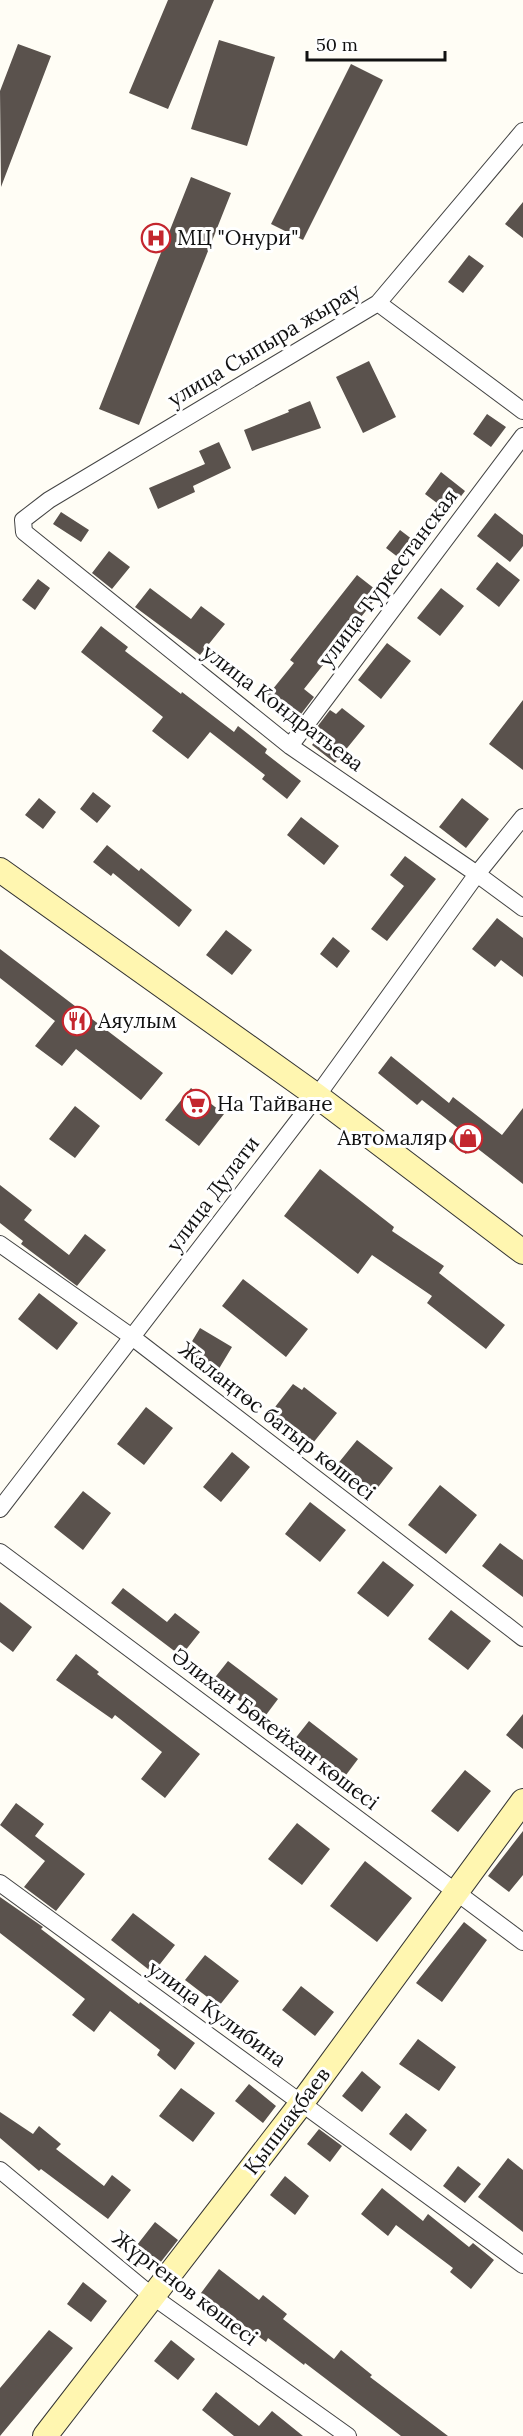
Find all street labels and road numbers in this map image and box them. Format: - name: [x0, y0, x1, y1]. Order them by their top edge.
- street label: улица Сыпыра жырау: [163, 276, 365, 413]
- street label: улица Туркестанская: [312, 483, 463, 672]
- street label: улица Кондратьева: [197, 638, 370, 777]
- street label: улица Дулати: [160, 1130, 265, 1257]
- street label: Жалаңтөс батыр көшесі: [173, 1335, 381, 1506]
- street label: Әлихан Бөкейхан көшесі: [166, 1642, 385, 1816]
- street label: улица Кулибина: [143, 1954, 292, 2073]
- street label: Қыпшақбаев: [237, 2062, 336, 2180]
- street label: Жүргенов көшесі: [107, 2224, 263, 2351]

